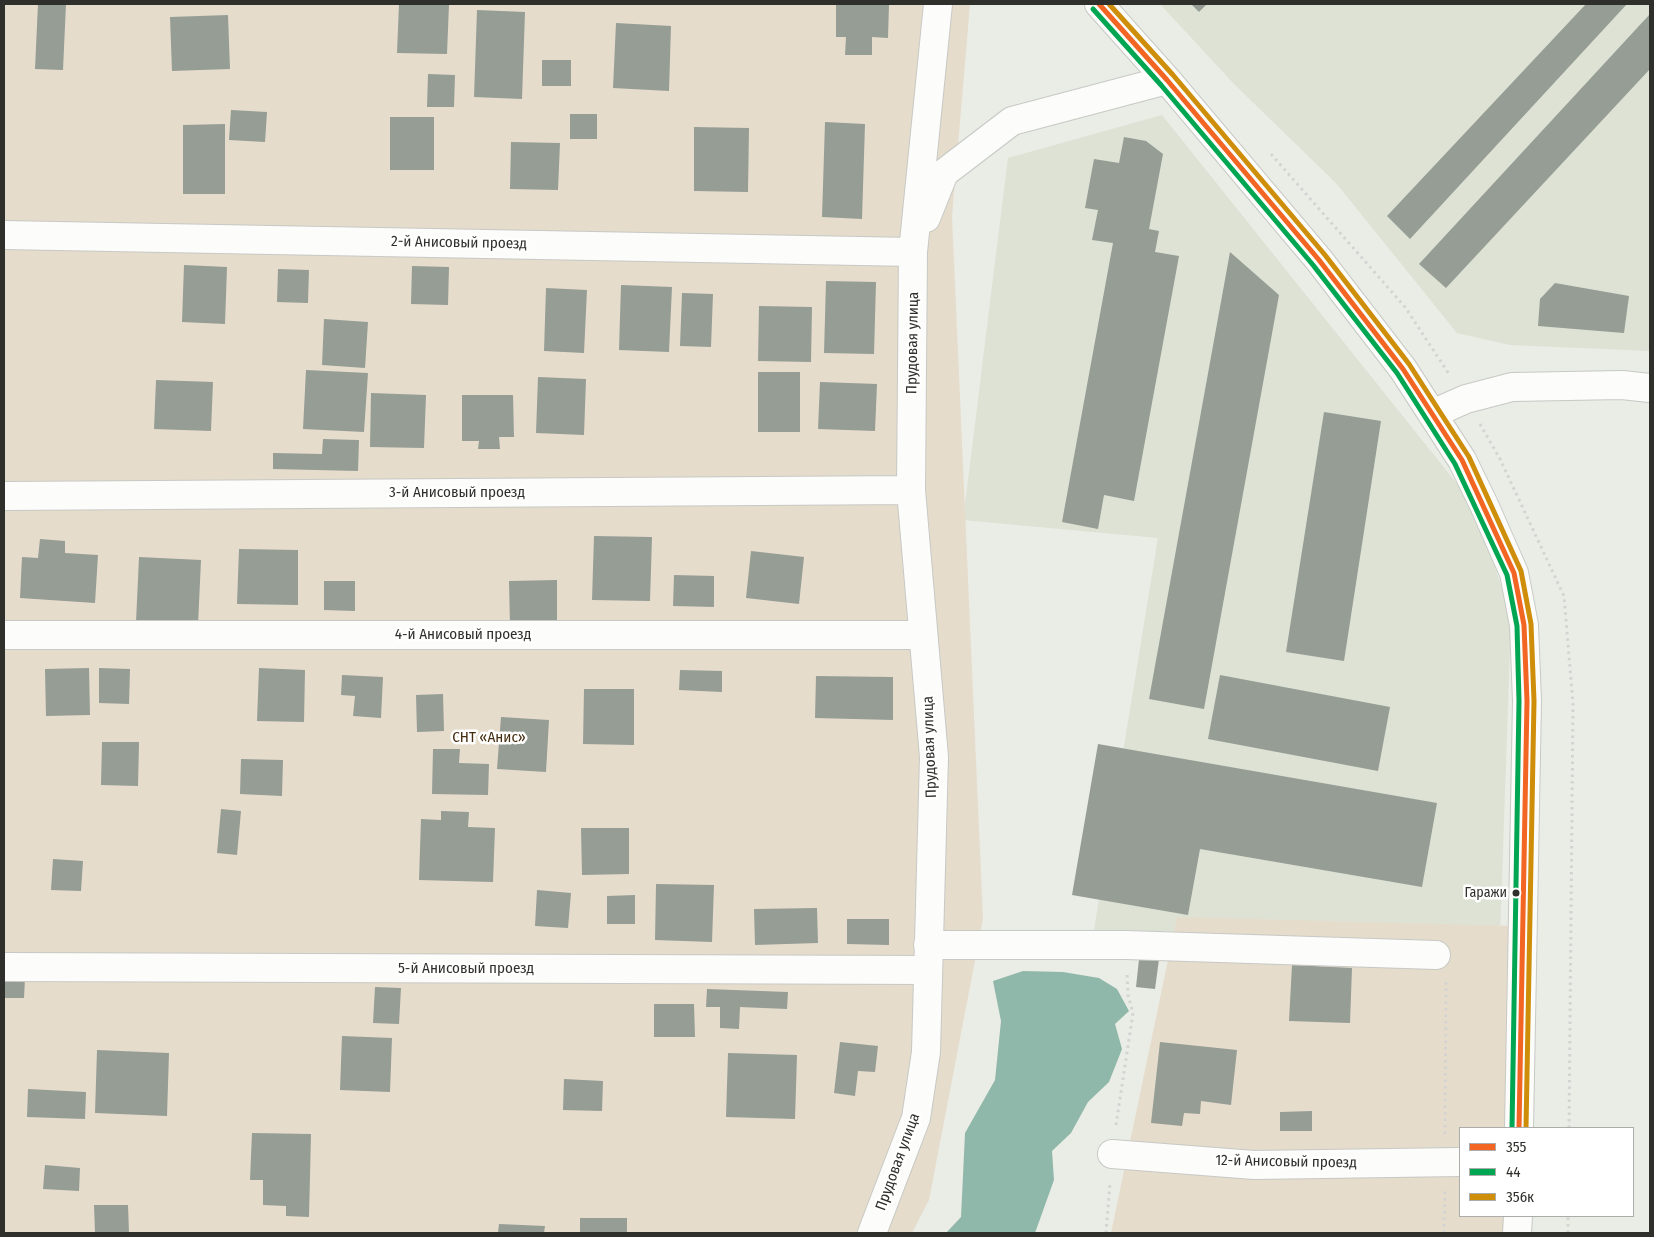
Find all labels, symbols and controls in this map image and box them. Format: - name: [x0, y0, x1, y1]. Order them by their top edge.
- street label: 2-й Анисовый проезд: [391, 233, 527, 253]
- street label: Прудовая улица: [903, 292, 923, 394]
- street label: 3-й Анисовый проезд: [389, 484, 525, 502]
- street label: 4-й Анисовый проезд: [395, 626, 531, 644]
- street label: Прудовая улица: [919, 696, 941, 798]
- park label: СНТ «Анис»: [452, 729, 526, 747]
- place label: Гаражи: [1464, 885, 1507, 901]
- marker: Гаражи: [1511, 888, 1521, 898]
- street label: 5-й Анисовый проезд: [398, 960, 534, 978]
- street label: Прудовая улица: [872, 1111, 924, 1213]
- legend: [1459, 1127, 1634, 1217]
- text: 355: [1506, 1138, 1526, 1156]
- street label: 12-й Анисовый проезд: [1215, 1152, 1357, 1172]
- text: 44: [1506, 1163, 1521, 1181]
- text: 356к: [1506, 1188, 1534, 1206]

